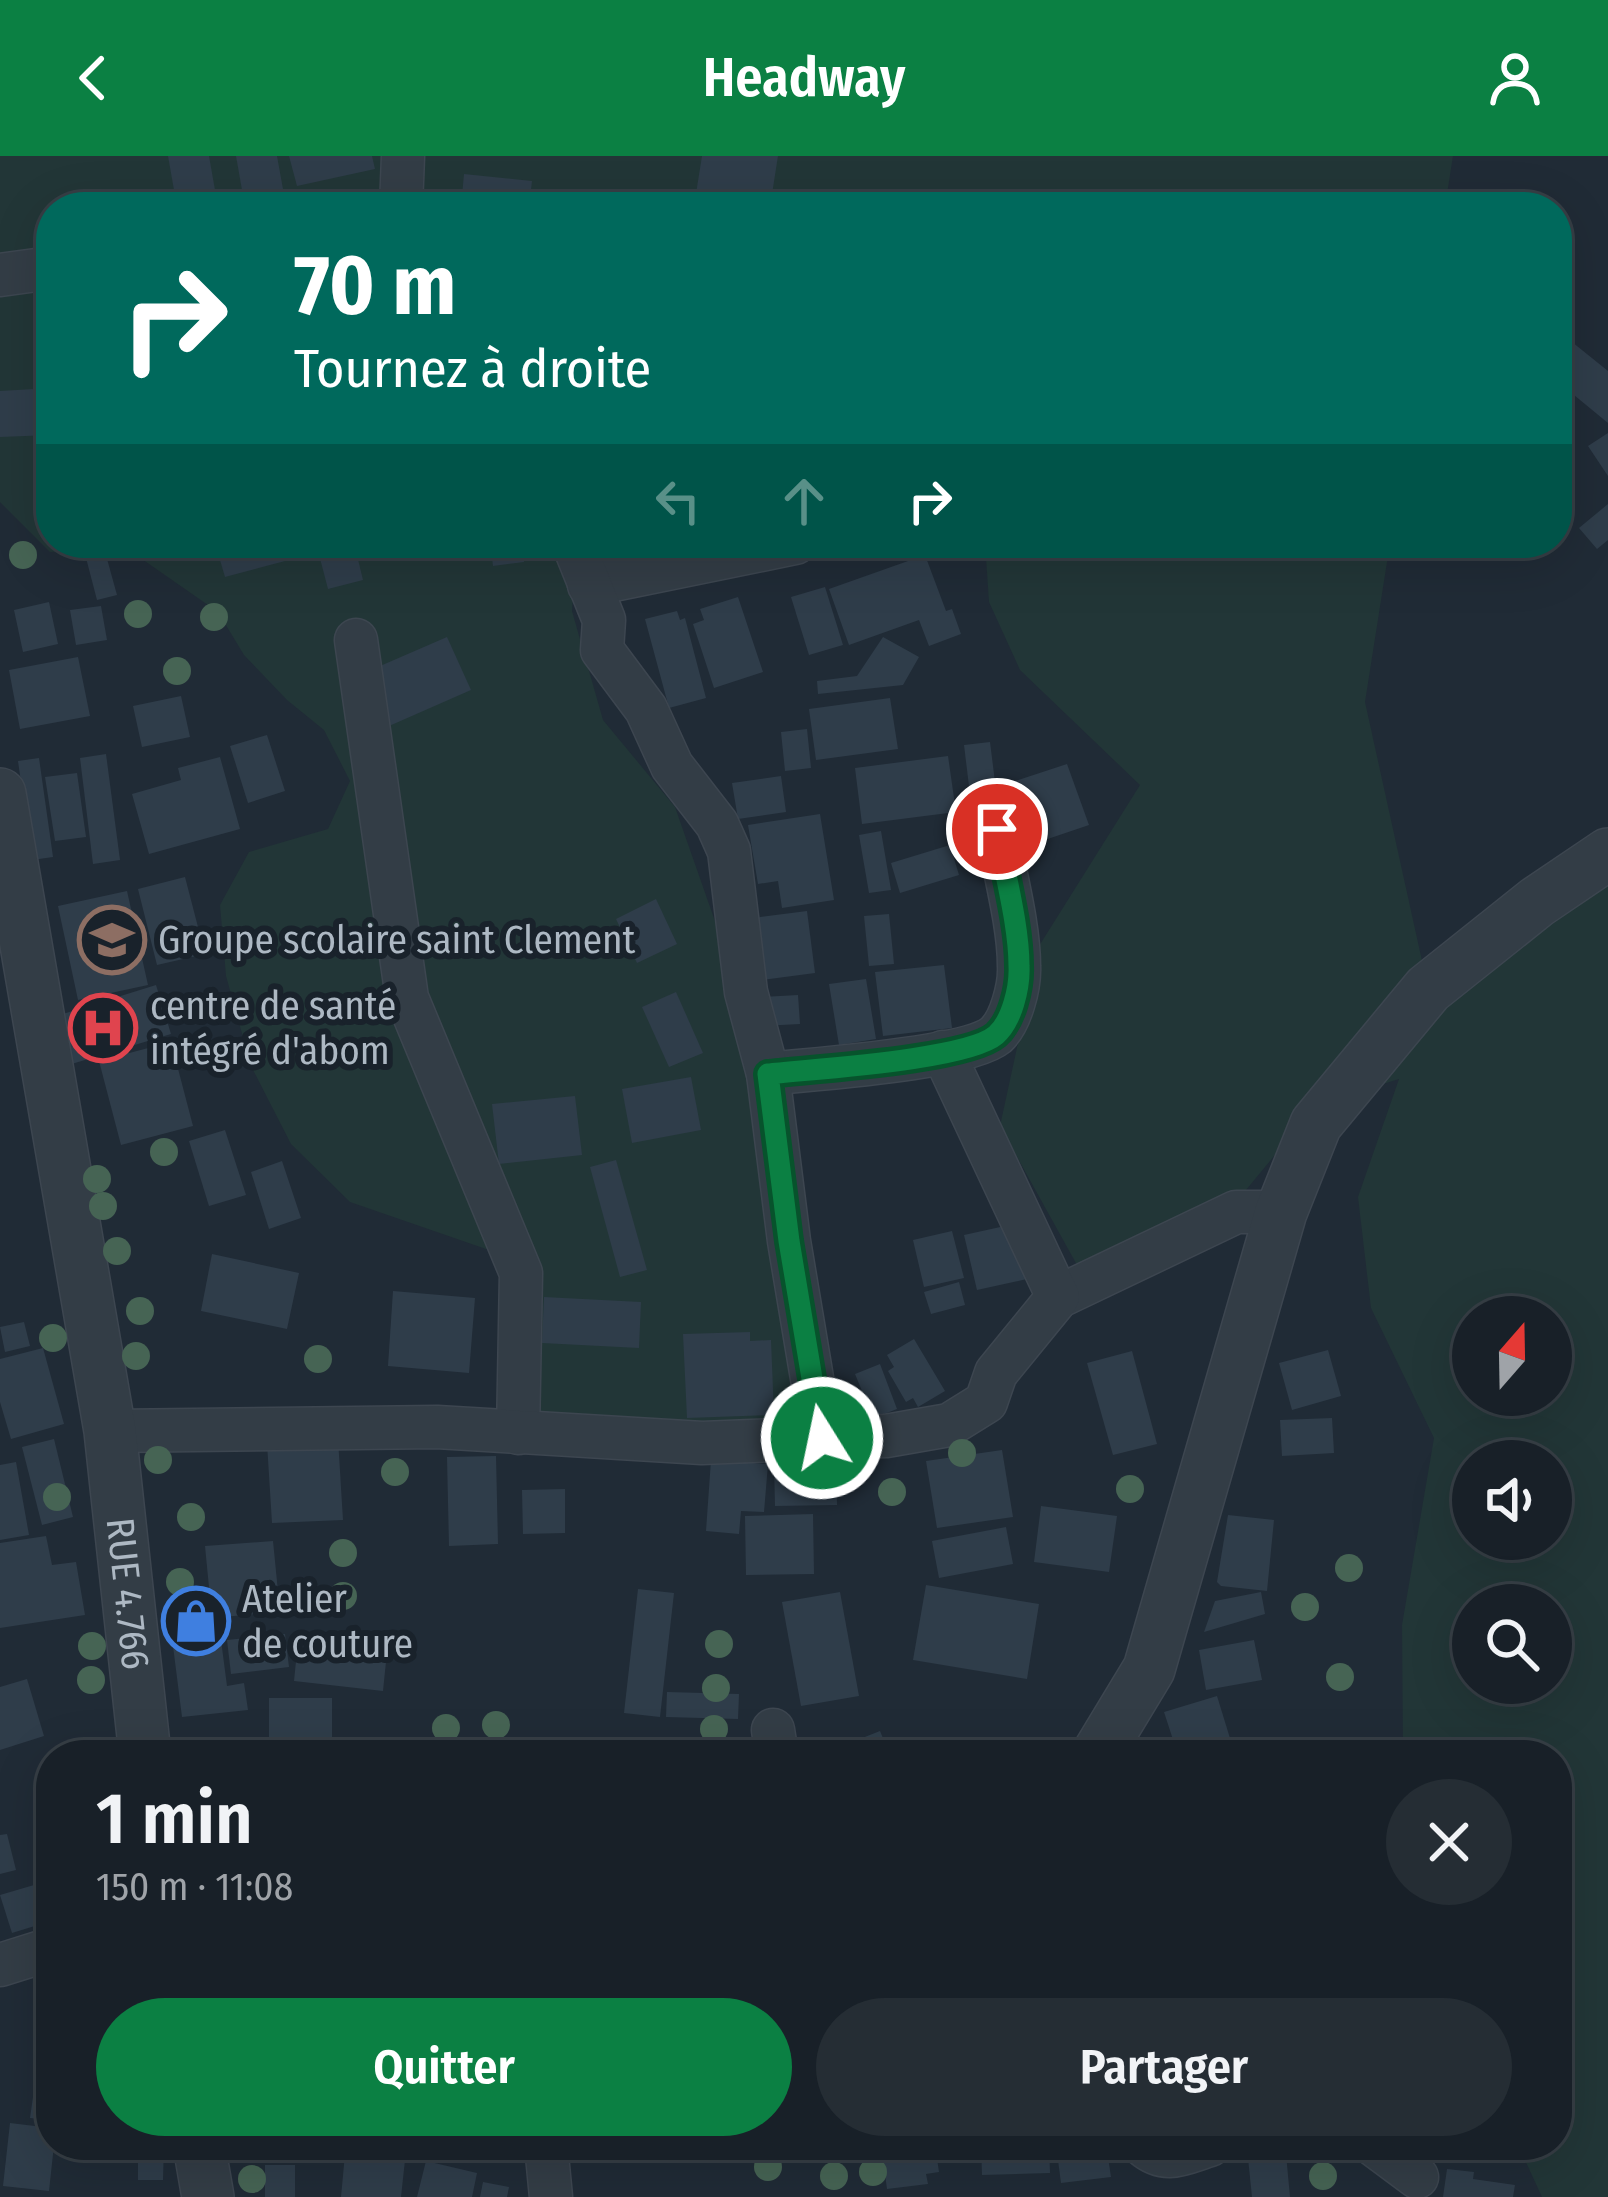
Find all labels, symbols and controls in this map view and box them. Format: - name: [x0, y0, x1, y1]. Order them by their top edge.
- icon: back: [60, 45, 126, 111]
- icon: person: [1482, 45, 1548, 111]
- text: Headway: [703, 46, 905, 110]
- text: 70 m: [294, 235, 456, 336]
- icon: right: [96, 240, 252, 396]
- text: Tournez à droite: [294, 337, 651, 401]
- icon: left: [645, 468, 711, 534]
- icon: ahead: [771, 468, 837, 534]
- icon: right: [897, 468, 963, 534]
- pin: [946, 778, 1048, 880]
- icon: arrive: [964, 796, 1030, 862]
- school or university icon: Groupe scolaire saint Clement: [77, 905, 147, 975]
- place label: Groupe scolaire saint Clement: [158, 917, 635, 963]
- place label: centre de santé intégré d'abom: [150, 983, 396, 1074]
- hospital icon: centre de santé intégré d'abom: [68, 993, 138, 1063]
- north arrow: [1452, 1296, 1572, 1416]
- map controls: [1452, 1296, 1572, 1704]
- position arrow: [759, 1375, 885, 1501]
- button: sound: [1452, 1440, 1572, 1560]
- street label: RUE 4.766: [97, 1516, 159, 1672]
- place label: Atelier de couture: [242, 1576, 413, 1667]
- button: search: [1452, 1584, 1572, 1704]
- shop icon: Atelier de couture: [161, 1586, 231, 1656]
- text: 1 min: [96, 1776, 253, 1862]
- button: close: [1386, 1779, 1512, 1905]
- text: 150 m · 11:08: [96, 1864, 293, 1910]
- button: Quitter: [96, 1998, 792, 2136]
- button: Partager: [816, 1998, 1512, 2136]

